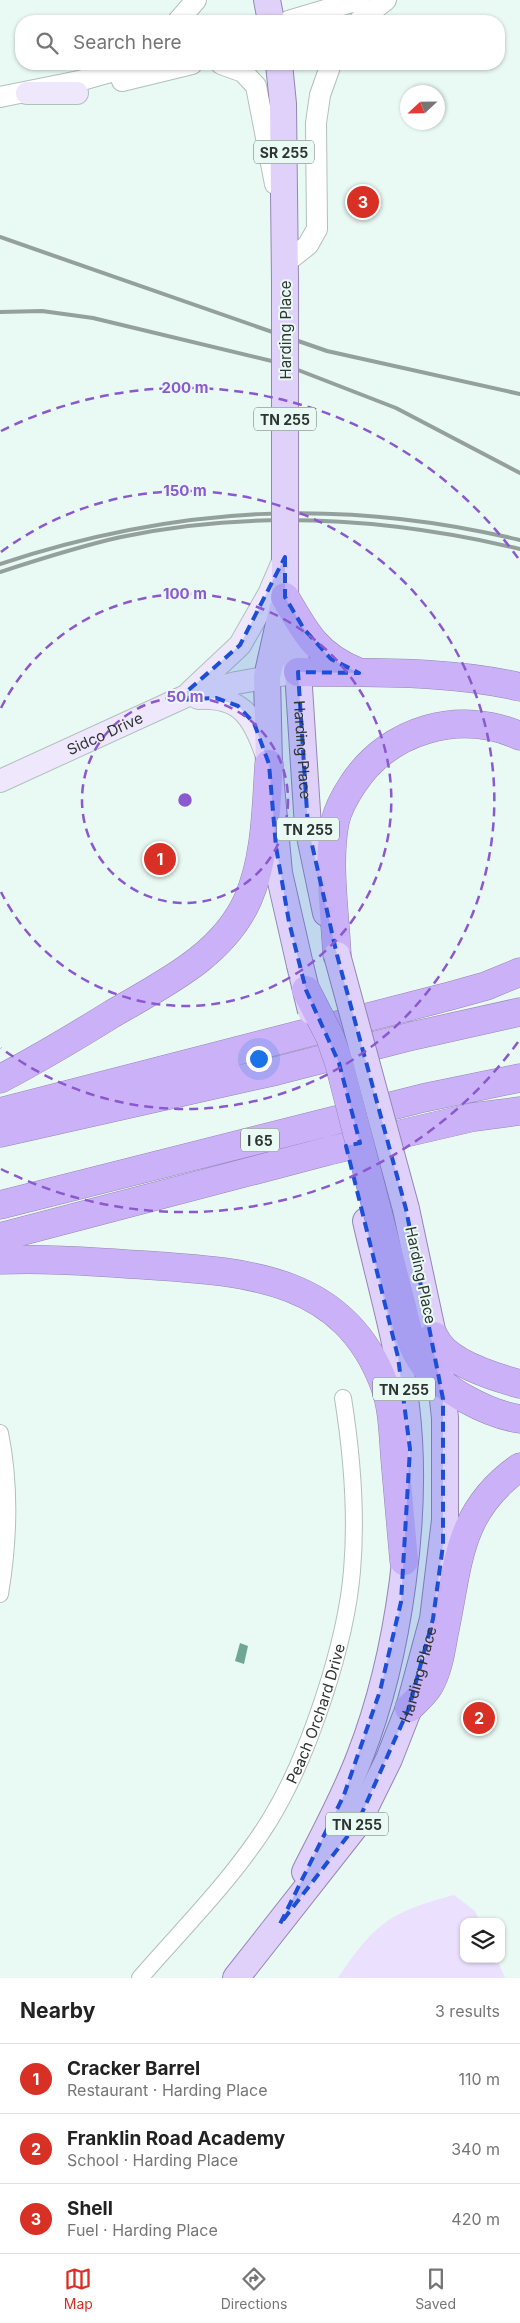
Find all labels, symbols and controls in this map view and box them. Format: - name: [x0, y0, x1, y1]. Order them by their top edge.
- search box: [15, 15, 505, 70]
- icon: search: [33, 29, 61, 57]
- text: Search here: [73, 31, 182, 54]
- north arrow: [400, 85, 445, 130]
- road number: SR 255: [254, 140, 314, 163]
- pin: 3: [347, 183, 379, 221]
- street label: Harding Place: [276, 280, 295, 380]
- text: 200 m: [162, 378, 208, 397]
- road number: TN 255: [254, 408, 316, 430]
- text: 150 m: [163, 481, 207, 500]
- text: 100 m: [163, 584, 207, 603]
- text: 50 m: [167, 687, 203, 706]
- street label: Harding Place: [290, 700, 316, 800]
- street label: Sidco Drive: [64, 708, 146, 759]
- centre of rings: [176, 791, 194, 809]
- road number: TN 255: [277, 818, 339, 841]
- pin: 1: [144, 840, 176, 878]
- your location: [246, 1046, 272, 1072]
- road number: I 65: [241, 1128, 279, 1152]
- street label: Harding Place: [401, 1225, 441, 1325]
- road number: TN 255: [373, 1378, 435, 1400]
- street label: Harding Place: [395, 1624, 440, 1725]
- street label: Peach Orchard Drive: [281, 1641, 348, 1787]
- pin: 2: [463, 1699, 495, 1737]
- road number: TN 255: [326, 1812, 388, 1836]
- map controls: [460, 1918, 505, 1963]
- button: layers: [460, 1918, 505, 1963]
- text: Nearby: [20, 1998, 95, 2023]
- text: 3 results: [435, 2001, 500, 2021]
- text: Cracker Barrel: [67, 2057, 200, 2080]
- text: 1: [33, 2069, 39, 2089]
- text: 110 m: [458, 2069, 500, 2089]
- text: Restaurant · Harding Place: [67, 2080, 268, 2100]
- text: Franklin Road Academy: [67, 2127, 285, 2150]
- text: 2: [31, 2139, 41, 2159]
- text: 340 m: [451, 2139, 500, 2159]
- text: School · Harding Place: [67, 2150, 238, 2170]
- text: Shell: [67, 2197, 113, 2220]
- text: 3: [31, 2209, 41, 2229]
- text: 420 m: [451, 2209, 500, 2229]
- text: Fuel · Harding Place: [67, 2220, 218, 2240]
- tab: Map: [64, 2265, 93, 2312]
- tab: Directions: [221, 2265, 287, 2312]
- tab: Saved: [415, 2265, 456, 2312]

